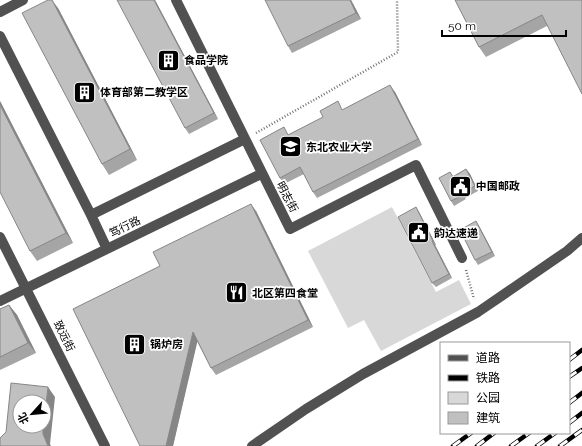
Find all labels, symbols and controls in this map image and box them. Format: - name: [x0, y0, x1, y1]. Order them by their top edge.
- scale bar: [442, 12, 566, 38]
- text: 50 m: [448, 19, 476, 33]
- building icon: 食品学院: [155, 47, 181, 73]
- place label: 食品学院: [184, 54, 228, 67]
- building icon: 体育部第二教学区: [71, 79, 97, 105]
- place label: 体育部第二教学区: [100, 86, 188, 99]
- school or university icon: 东北农业大学: [278, 134, 304, 160]
- place label: 东北农业大学: [306, 141, 372, 154]
- public building icon: 中国邮政: [447, 173, 473, 199]
- street label: 明志街: [274, 179, 300, 215]
- place label: 中国邮政: [476, 180, 520, 193]
- street label: 笃行路: [107, 214, 143, 240]
- public building icon: 韵达速递: [406, 220, 432, 246]
- place label: 韵达速递: [434, 227, 478, 240]
- restaurant icon: 北区第四食堂: [223, 280, 249, 306]
- place label: 北区第四食堂: [252, 287, 318, 300]
- street label: 致远街: [51, 318, 77, 354]
- building icon: 锅炉房: [121, 331, 147, 357]
- place label: 锅炉房: [150, 338, 183, 351]
- legend: [440, 342, 570, 434]
- text: 道路: [476, 351, 500, 365]
- text: 铁路: [476, 371, 500, 385]
- text: 公园: [476, 391, 500, 405]
- north arrow: [12, 394, 52, 434]
- text: 北: [15, 410, 32, 426]
- text: 建筑: [476, 411, 500, 425]

